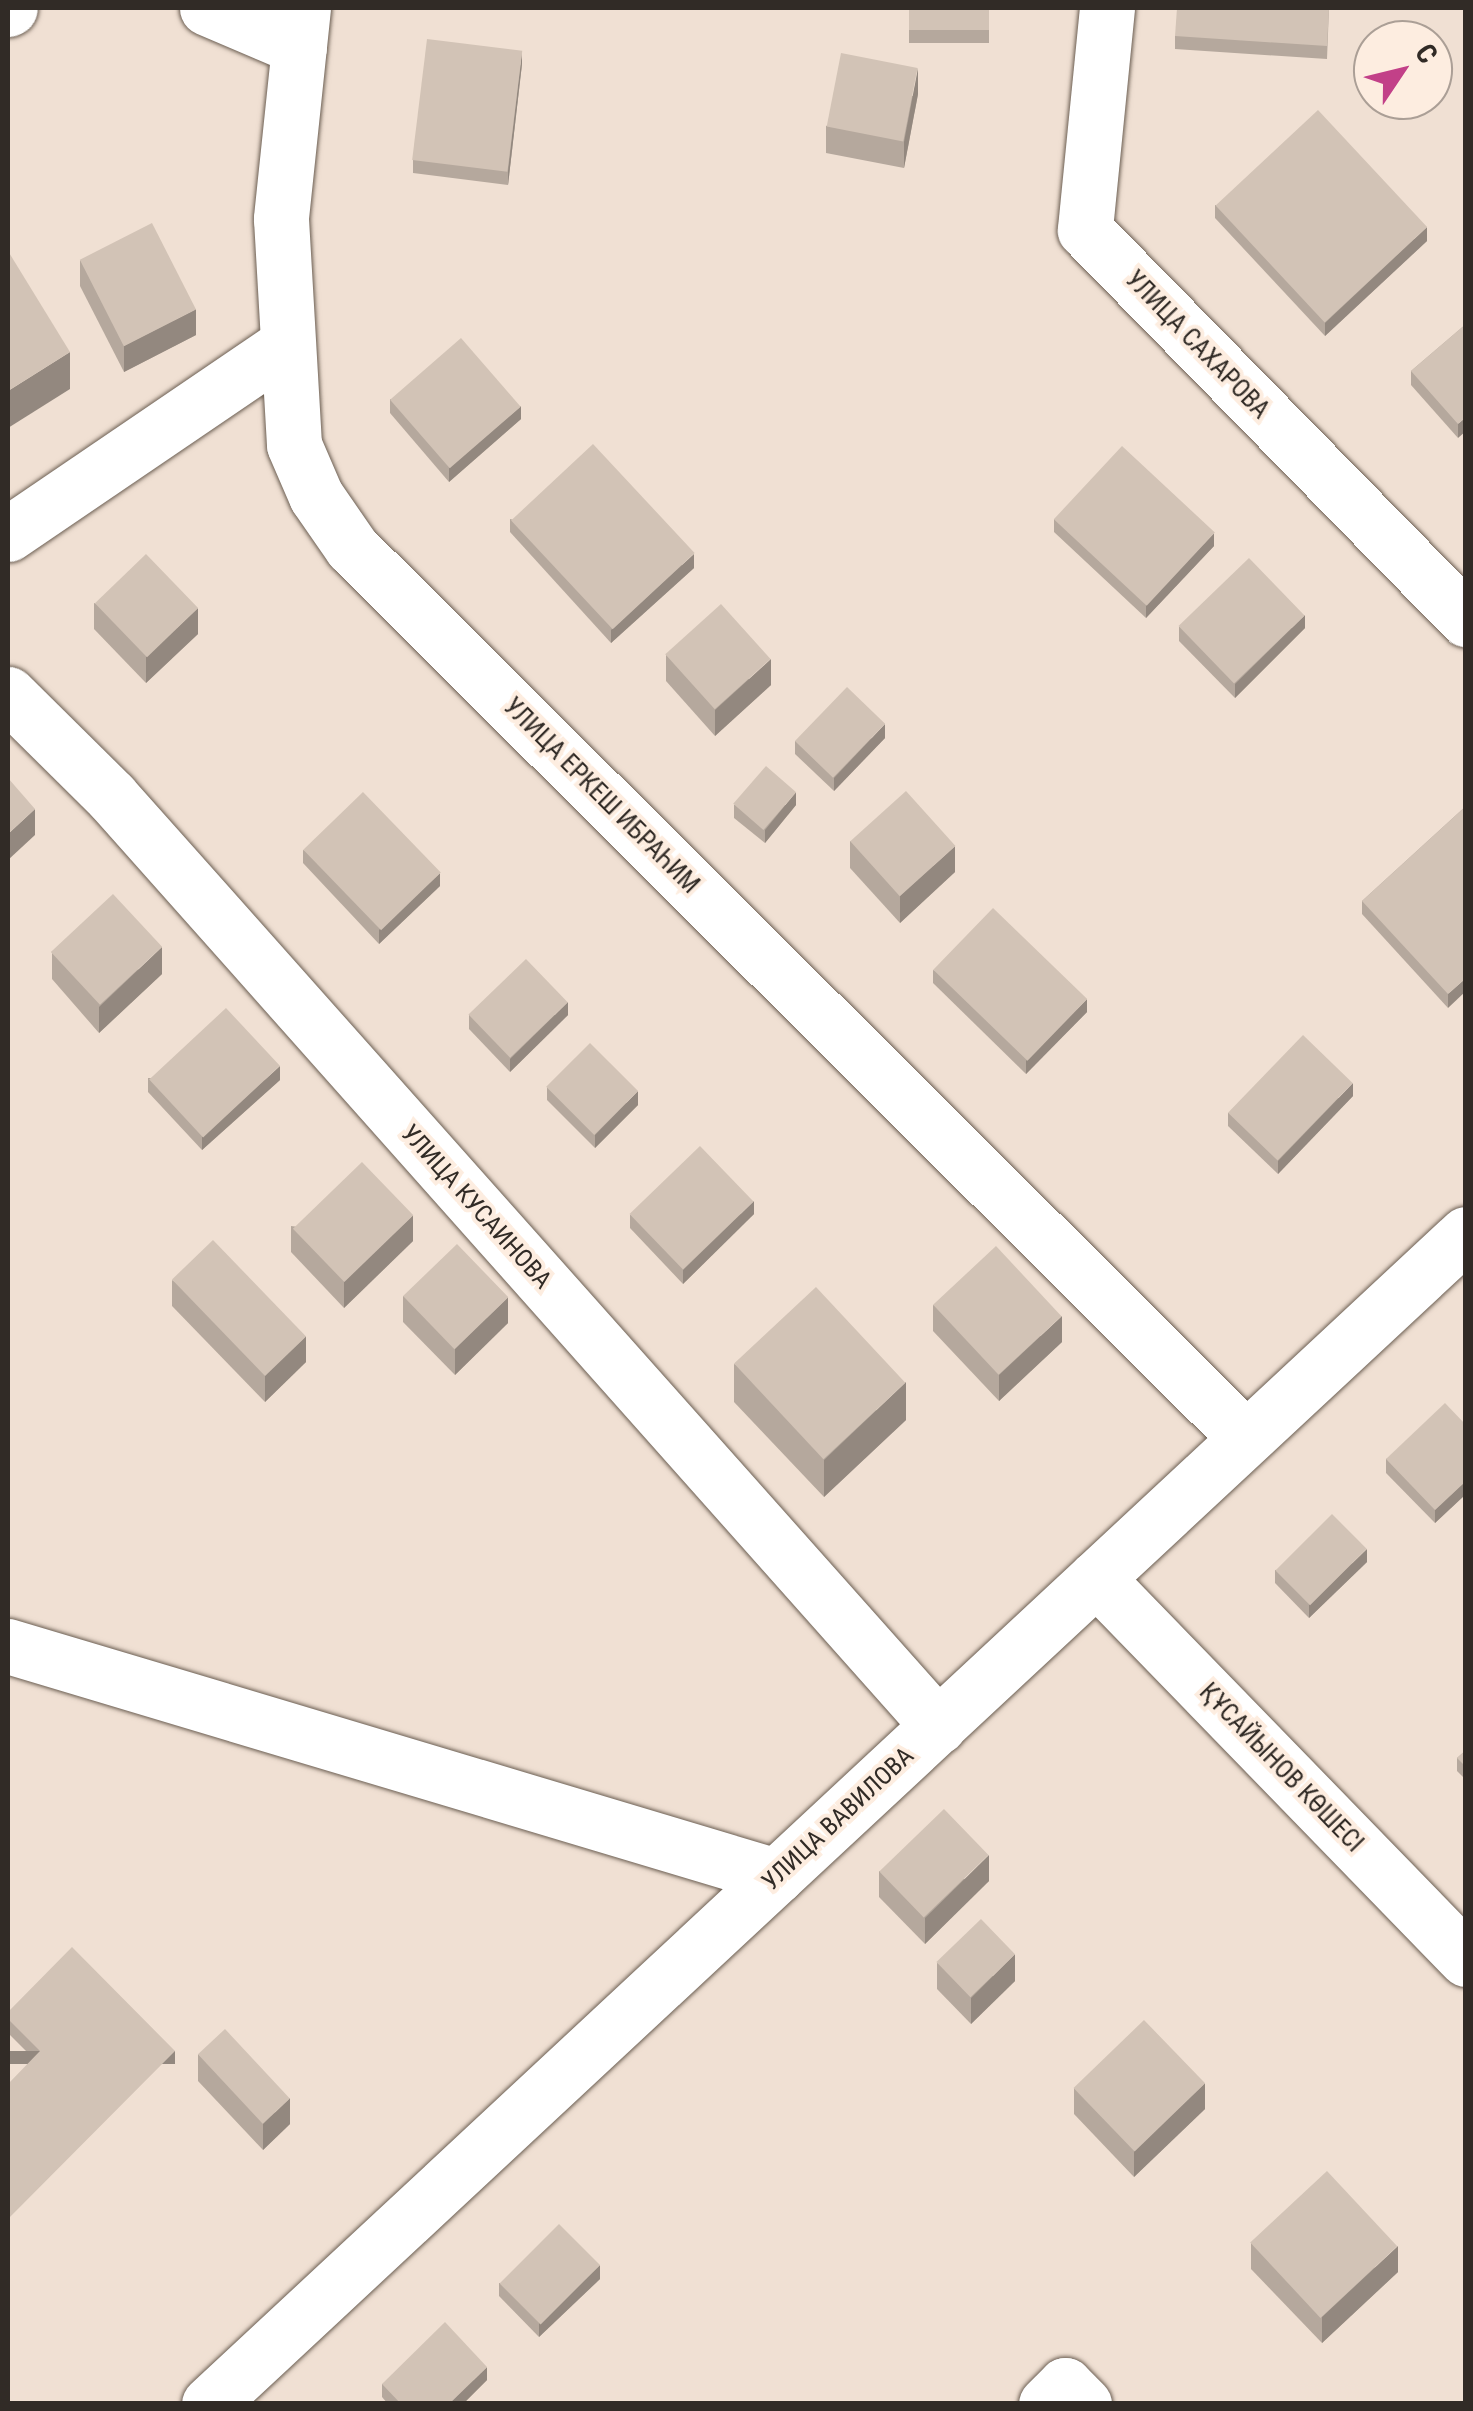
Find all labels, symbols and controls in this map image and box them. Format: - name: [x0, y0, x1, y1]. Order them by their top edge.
- north arrow: [1353, 20, 1453, 120]
- text: С: [1408, 38, 1444, 70]
- street label: УЛИЦА САХАРОВА: [1119, 265, 1275, 425]
- street label: УЛИЦА ЕРКЕШ ИБРАҺИМ: [497, 692, 705, 900]
- street label: УЛИЦА КУСАИНОВА: [394, 1119, 558, 1295]
- street label: ҚҰСАЙЫНОВ КӨШЕСІ: [1193, 1677, 1369, 1859]
- street label: УЛИЦА ВАВИЛОВА: [756, 1741, 920, 1897]

